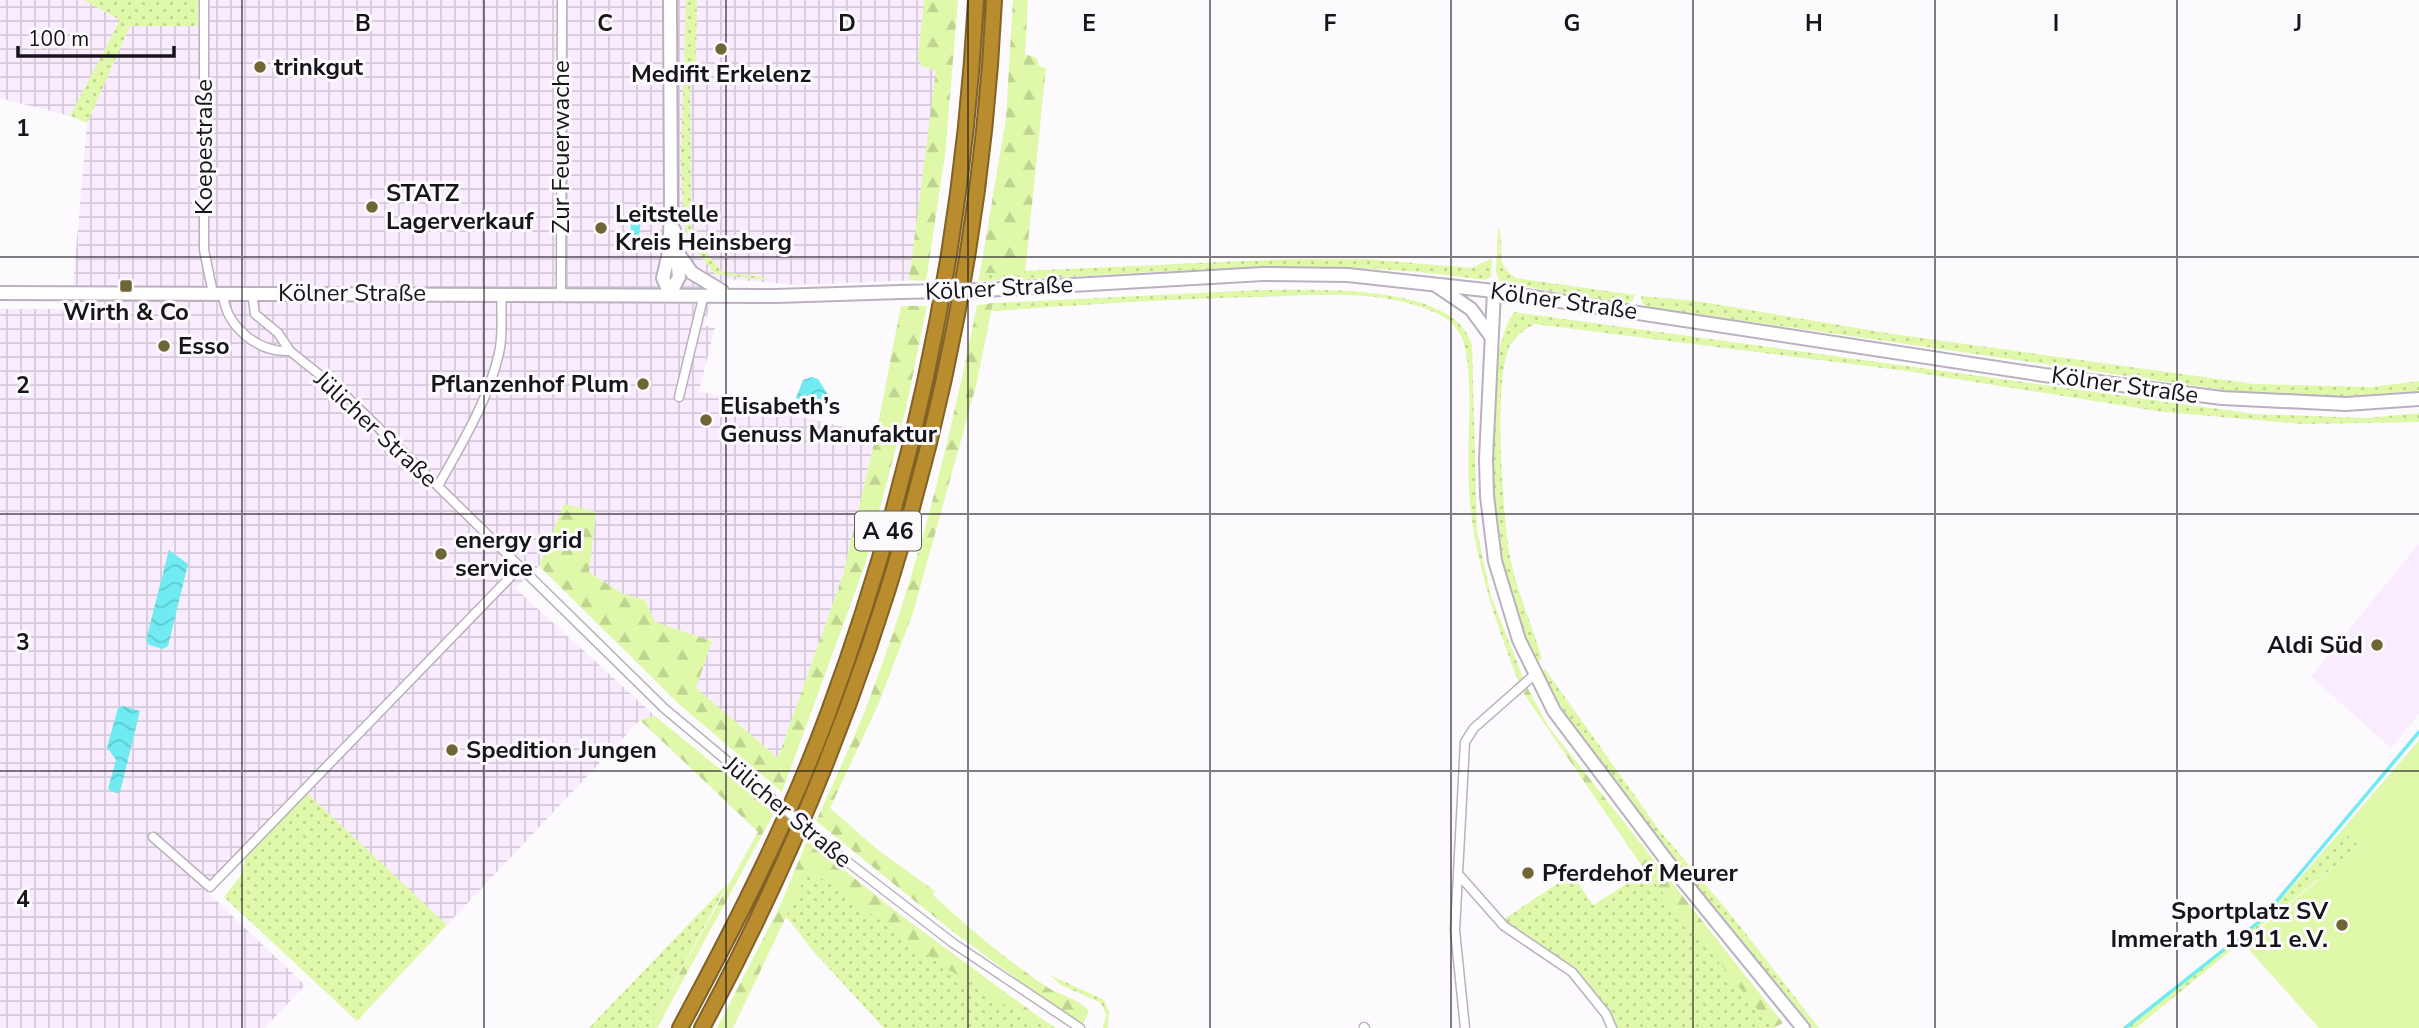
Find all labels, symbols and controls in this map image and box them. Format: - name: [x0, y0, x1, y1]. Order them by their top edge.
- text: B: [355, 8, 371, 39]
- text: C: [597, 8, 613, 39]
- text: D: [838, 8, 856, 39]
- text: E: [1082, 8, 1096, 39]
- text: F: [1324, 8, 1337, 39]
- text: G: [1564, 8, 1580, 39]
- text: H: [1805, 8, 1823, 39]
- text: I: [2053, 8, 2059, 39]
- text: J: [2293, 8, 2302, 39]
- scale bar: [18, 14, 173, 58]
- text: 100 m: [28, 25, 89, 53]
- marker: Medifit Erkelenz: [713, 41, 729, 57]
- place label: trinkgut: [274, 51, 364, 83]
- place label: Medifit Erkelenz: [631, 58, 811, 90]
- marker: trinkgut: [252, 59, 268, 75]
- street label: Zur Feuerwache: [545, 60, 577, 234]
- street label: Koepestraße: [188, 79, 220, 215]
- text: 1: [16, 113, 30, 144]
- place label: STATZ Lagerverkauf: [386, 177, 535, 237]
- place label: Leitstelle Kreis Heinsberg: [615, 198, 792, 258]
- marker: STATZ Lagerverkauf: [364, 199, 380, 215]
- marker: Leitstelle Kreis Heinsberg: [593, 220, 609, 236]
- street label: Kölner Straße: [924, 268, 1074, 308]
- street label: Kölner Straße: [1488, 275, 1640, 327]
- street label: Kölner Straße: [278, 277, 426, 309]
- marker: Wirth & Co: [118, 278, 134, 294]
- place label: Wirth & Co: [63, 296, 189, 328]
- place label: Esso: [178, 330, 229, 362]
- marker: Esso: [156, 338, 172, 354]
- street label: Kölner Straße: [2049, 359, 2201, 411]
- street label: Jülicher Straße: [307, 363, 445, 495]
- place label: Pflanzenhof Plum: [430, 368, 629, 400]
- text: 2: [16, 370, 30, 401]
- marker: Pflanzenhof Plum: [635, 376, 651, 392]
- place label: Elisabeth’s Genuss Manufaktur: [720, 390, 938, 450]
- marker: Elisabeth’s Genuss Manufaktur: [698, 412, 714, 428]
- road number: A 46: [855, 512, 921, 551]
- place label: energy grid service: [455, 524, 582, 584]
- marker: energy grid service: [433, 546, 449, 562]
- text: 3: [16, 627, 30, 658]
- place label: Aldi Süd: [2267, 629, 2363, 661]
- marker: Aldi Süd: [2369, 637, 2385, 653]
- place label: Spedition Jungen: [466, 734, 657, 766]
- marker: Spedition Jungen: [444, 742, 460, 758]
- street label: Jülicher Straße: [716, 748, 859, 875]
- place label: Pferdehof Meurer: [1542, 857, 1739, 889]
- marker: Pferdehof Meurer: [1520, 865, 1536, 881]
- text: 4: [16, 884, 30, 915]
- place label: Sportplatz SV Immerath 1911 e.V.: [2111, 895, 2329, 955]
- marker: Sportplatz SV Immerath 1911 e.V.: [2334, 917, 2350, 933]

